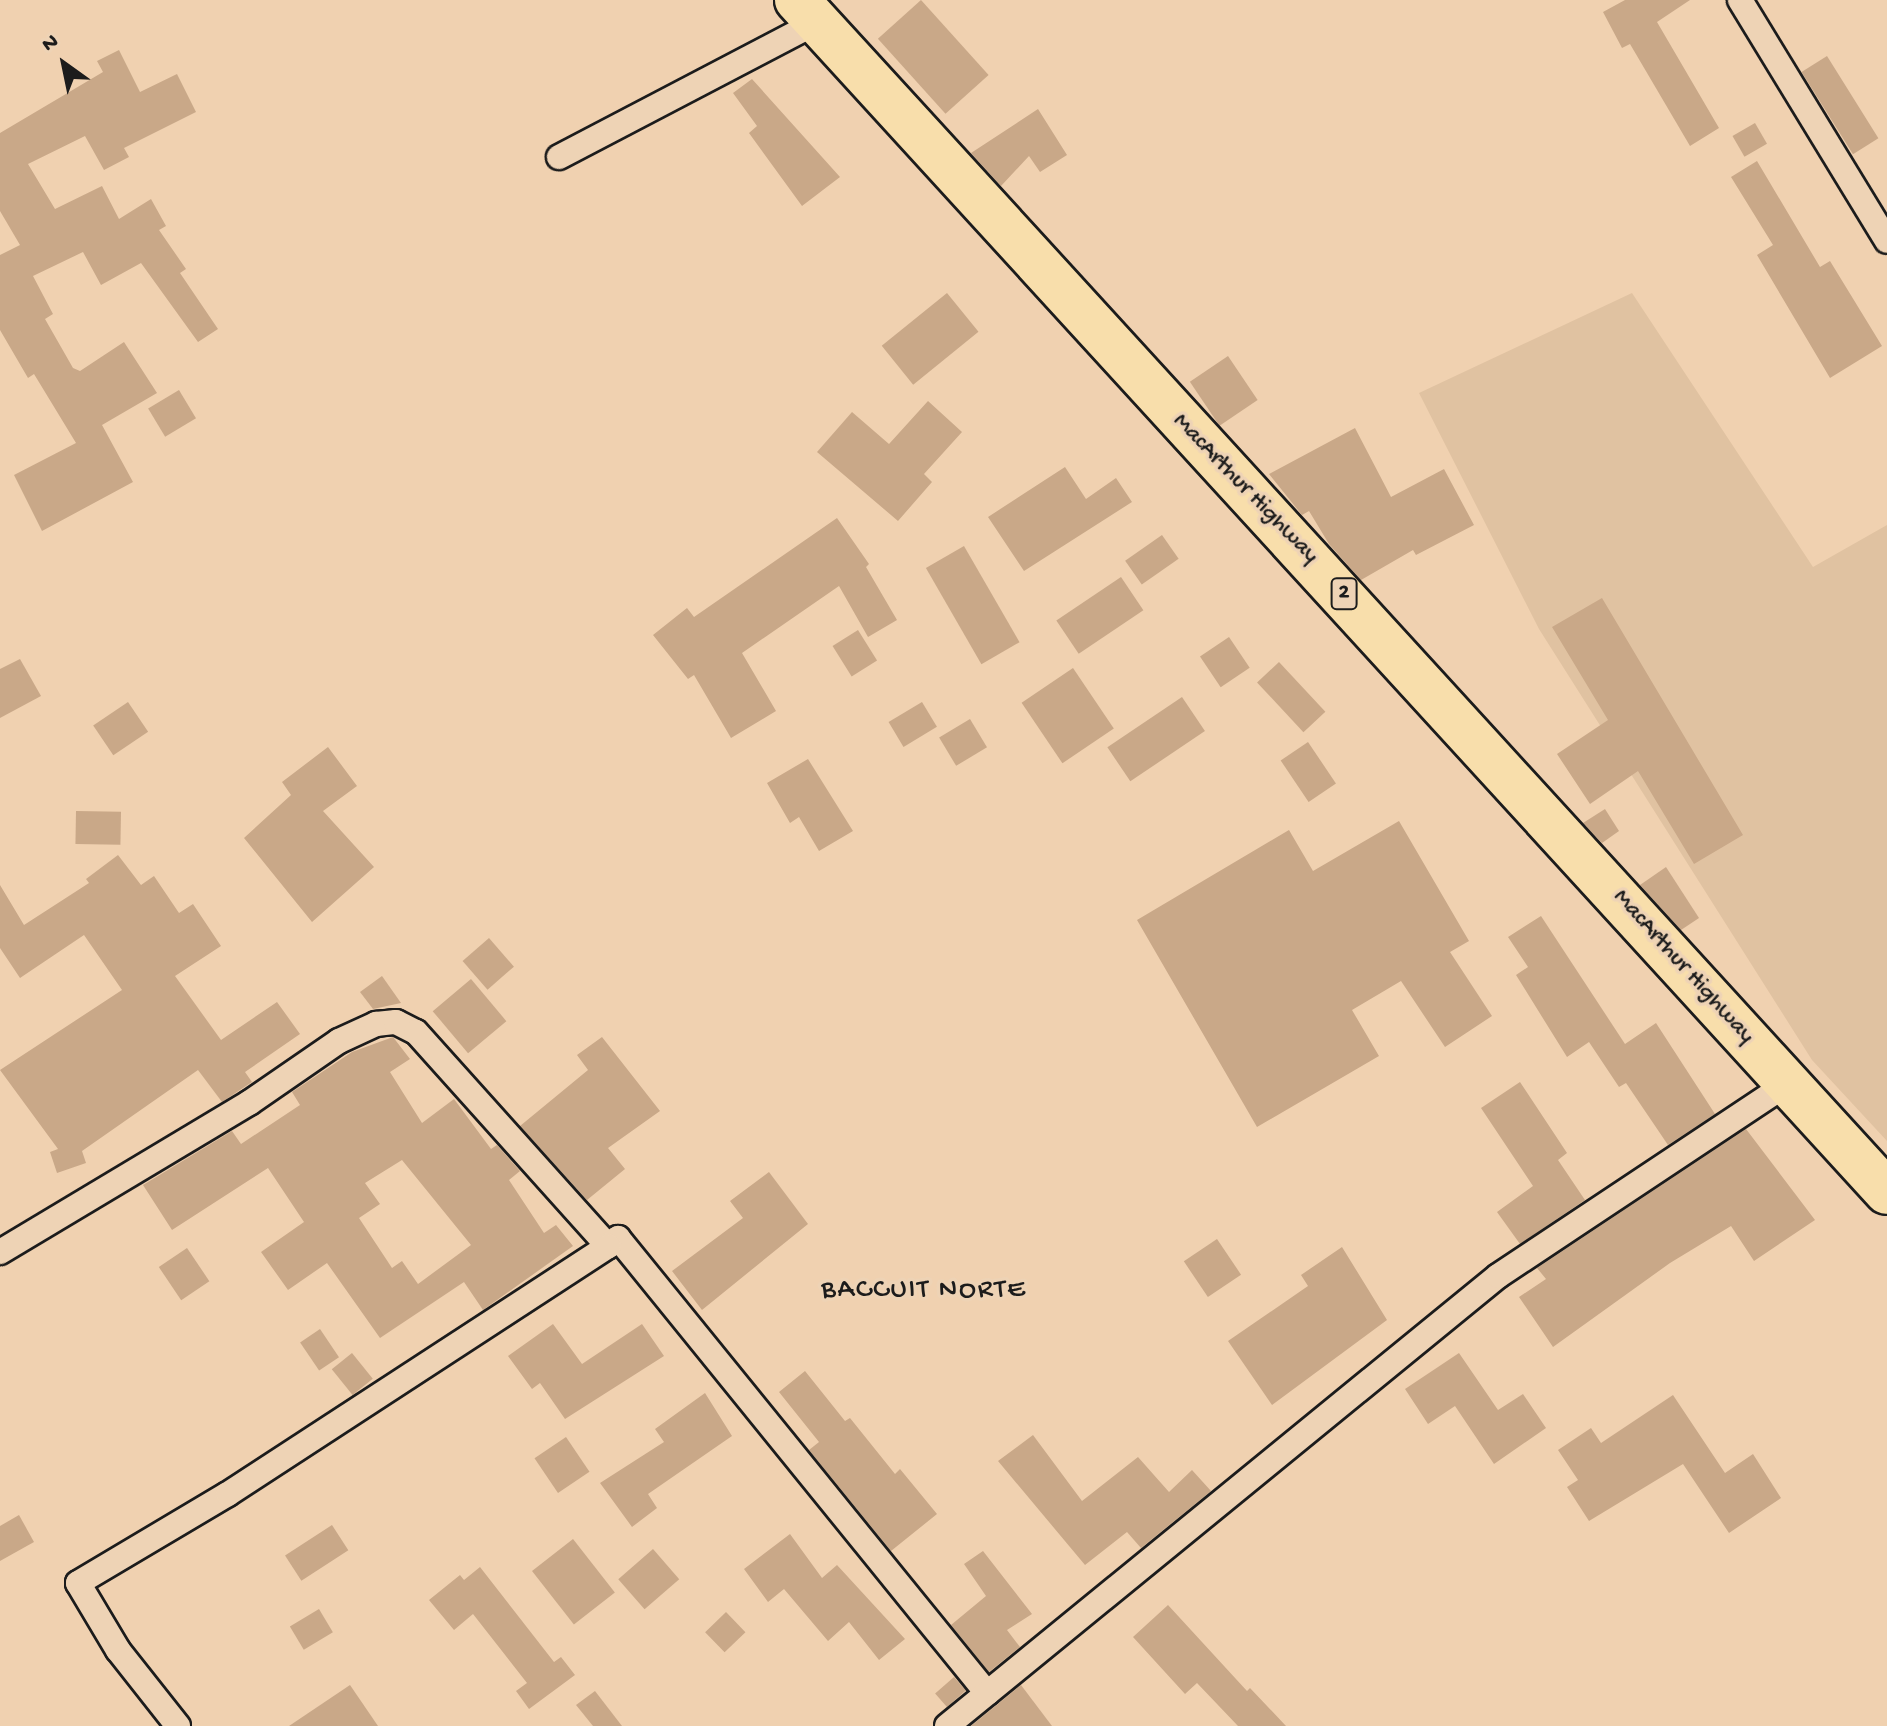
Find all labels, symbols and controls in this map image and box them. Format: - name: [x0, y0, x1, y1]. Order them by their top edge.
- north arrow: [24, 24, 104, 104]
- text: N: [38, 29, 64, 59]
- street label: MacArthur Highway: [1166, 408, 1324, 570]
- road number: 2: [1330, 576, 1358, 612]
- street label: MacArthur Highway: [1606, 884, 1760, 1050]
- district label: BACCUIT NORTE: [821, 1274, 1027, 1308]

